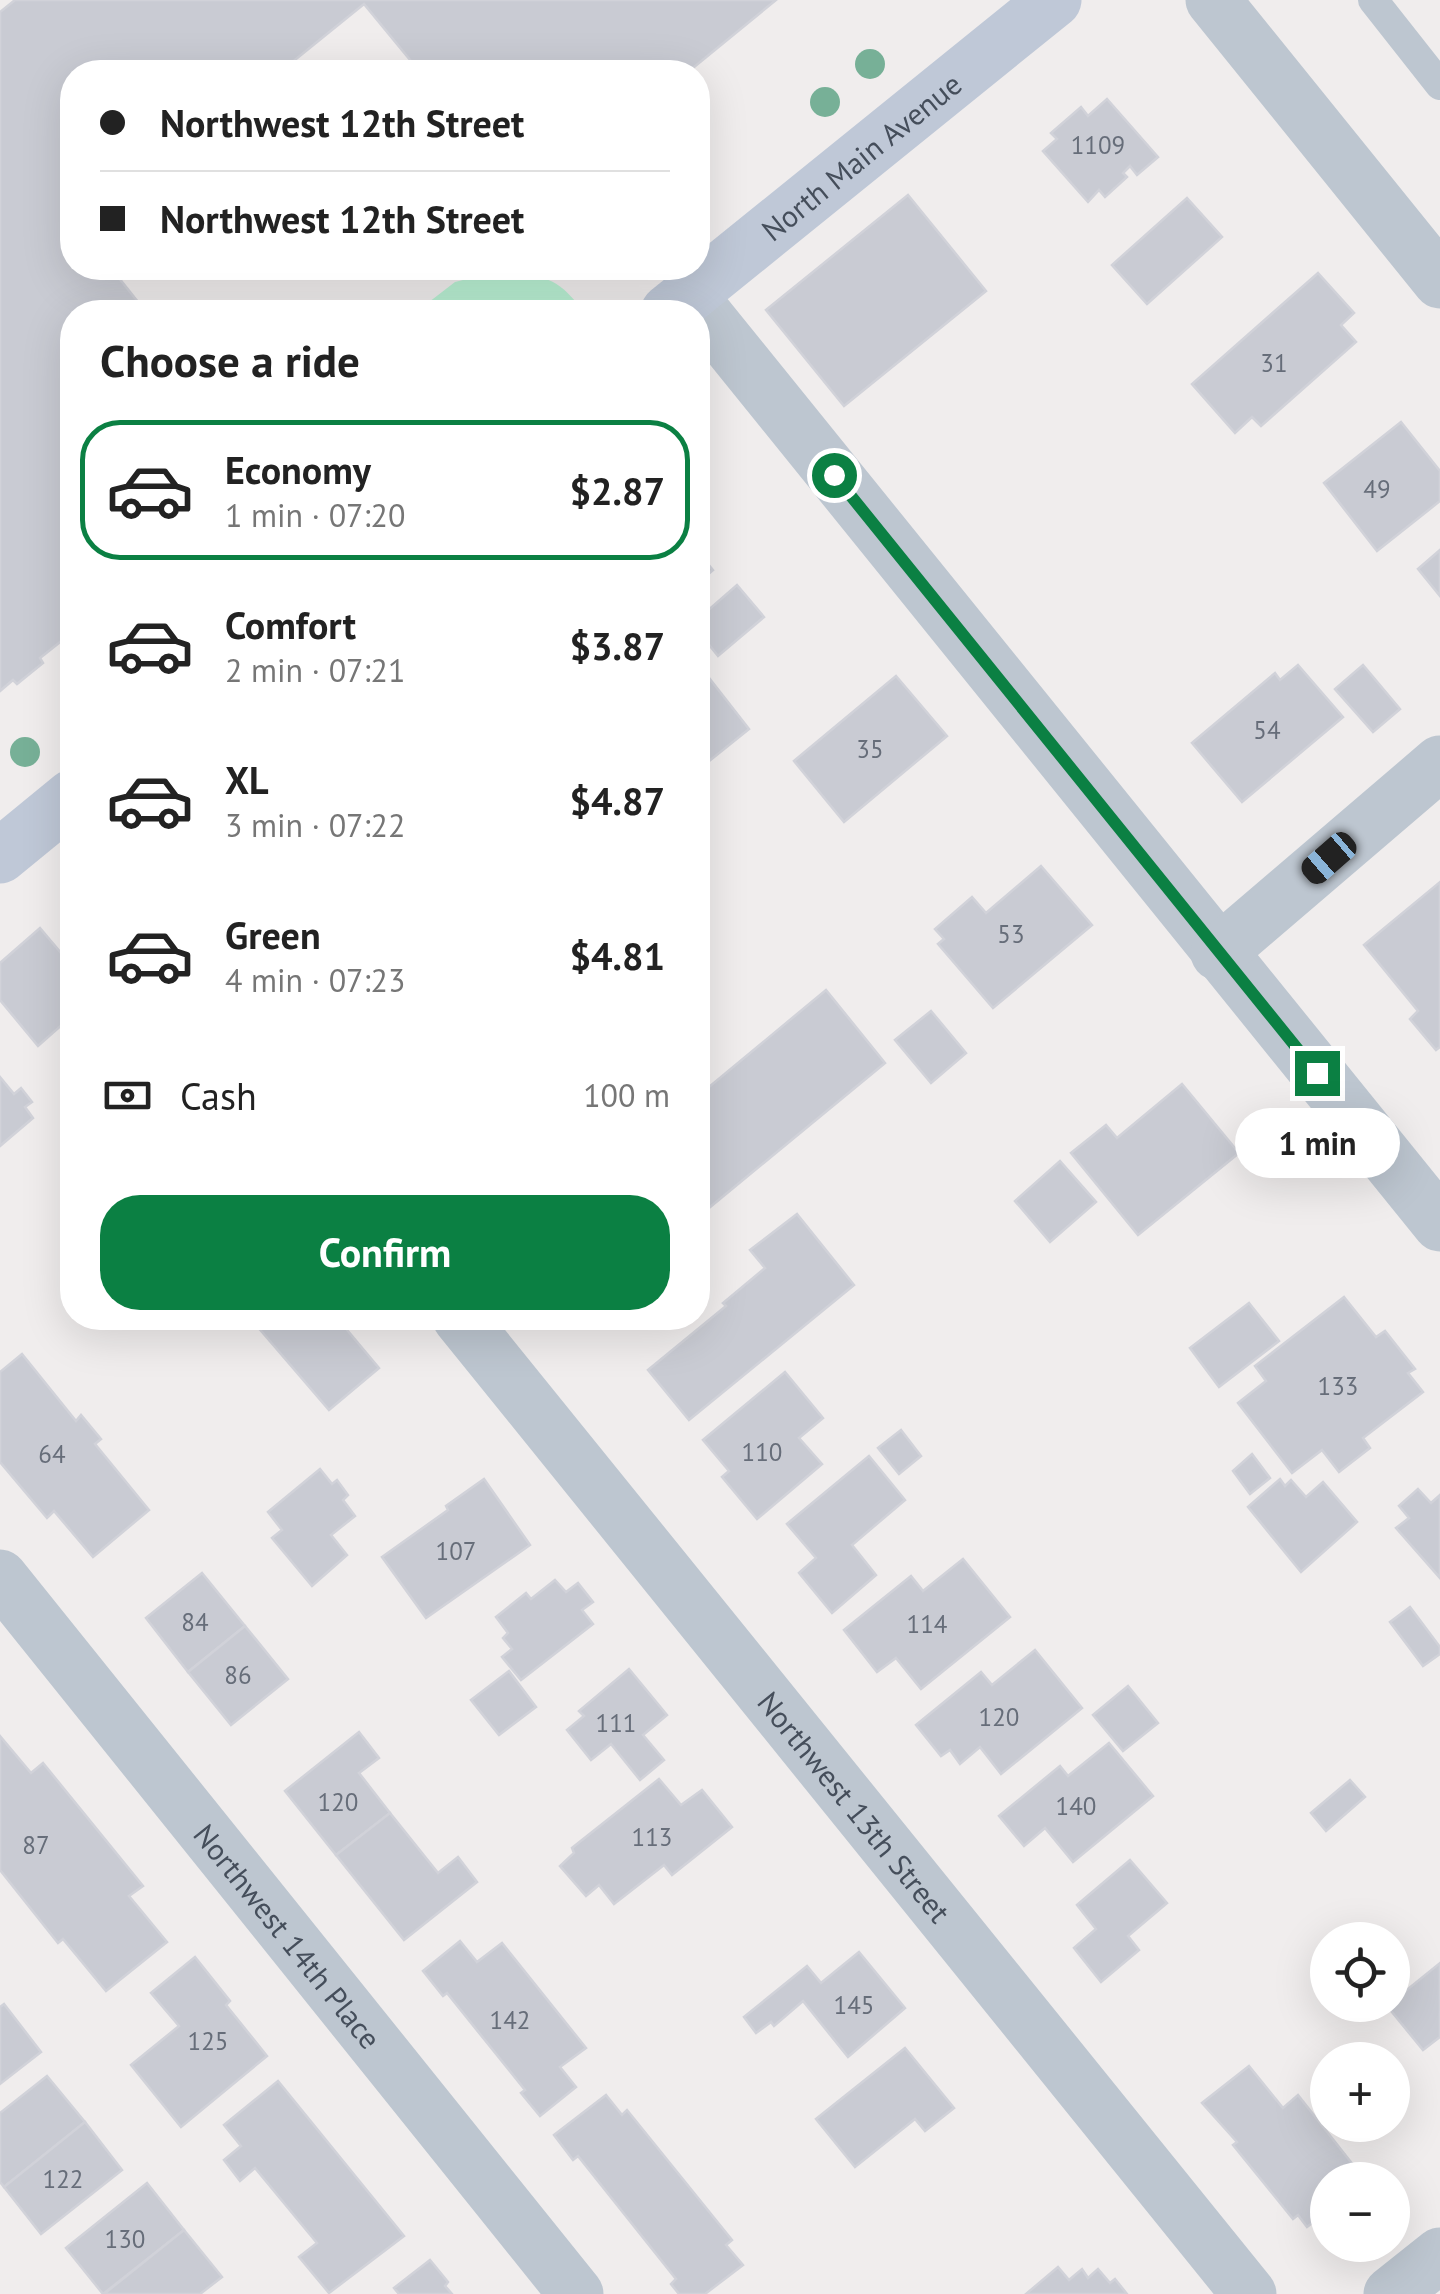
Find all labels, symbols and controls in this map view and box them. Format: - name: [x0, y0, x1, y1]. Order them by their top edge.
- street label: North Main Avenue: [753, 64, 969, 249]
- text: Northwest 12th Street: [160, 98, 524, 147]
- house number: 1109: [1071, 129, 1125, 161]
- text: Northwest 12th Street: [160, 194, 524, 243]
- text: Choose a ride: [100, 331, 360, 389]
- house number: 31: [1260, 347, 1288, 379]
- icon: car: [105, 445, 195, 535]
- text: Economy: [225, 445, 371, 494]
- route start: [812, 453, 857, 498]
- text: $2.87: [569, 466, 665, 515]
- house number: 49: [1363, 473, 1391, 505]
- text: 1 min · 07:20: [225, 494, 405, 536]
- icon: car: [105, 600, 195, 690]
- text: Comfort: [225, 600, 356, 649]
- text: $3.87: [569, 621, 665, 670]
- text: 2 min · 07:21: [225, 649, 405, 691]
- house number: 54: [1253, 714, 1281, 746]
- house number: 35: [856, 733, 884, 765]
- icon: car: [105, 755, 195, 845]
- text: XL: [225, 755, 269, 804]
- text: $4.87: [569, 776, 665, 825]
- text: 3 min · 07:22: [225, 804, 405, 846]
- car: [1297, 827, 1361, 889]
- icon: car: [105, 910, 195, 1000]
- text: Green: [225, 910, 321, 959]
- house number: 53: [997, 918, 1025, 950]
- text: $4.81: [569, 931, 665, 980]
- text: 4 min · 07:23: [225, 959, 405, 1001]
- route end: [1295, 1051, 1340, 1096]
- icon: cash: [100, 1068, 155, 1123]
- text: Cash: [180, 1071, 257, 1120]
- text: 100 m: [583, 1074, 670, 1116]
- callout: 1 min: [1234, 1108, 1400, 1178]
- text: 1 min: [1278, 1122, 1357, 1164]
- button: Confirm: [100, 1195, 670, 1310]
- house number: 133: [1318, 1370, 1358, 1402]
- house number: 110: [742, 1436, 782, 1468]
- house number: 64: [38, 1438, 66, 1470]
- house number: 107: [436, 1535, 476, 1567]
- house number: 84: [181, 1606, 209, 1638]
- house number: 114: [907, 1608, 948, 1640]
- house number: 86: [224, 1659, 252, 1691]
- street label: Northwest 13th Street: [750, 1683, 960, 1930]
- house number: 120: [979, 1701, 1019, 1733]
- house number: 111: [596, 1707, 636, 1739]
- house number: 120: [318, 1786, 358, 1818]
- house number: 140: [1056, 1790, 1096, 1822]
- street label: Northwest 14th Place: [186, 1815, 390, 2056]
- house number: 113: [632, 1821, 672, 1853]
- house number: 87: [22, 1829, 50, 1861]
- map controls: [1310, 1922, 1410, 2262]
- button: locate: [1310, 1922, 1410, 2022]
- house number: 145: [834, 1989, 874, 2021]
- house number: 142: [490, 2004, 530, 2036]
- house number: 125: [188, 2025, 228, 2057]
- button: +: [1310, 2042, 1410, 2142]
- button: −: [1310, 2162, 1410, 2262]
- house number: 122: [43, 2163, 83, 2195]
- house number: 130: [105, 2223, 145, 2255]

